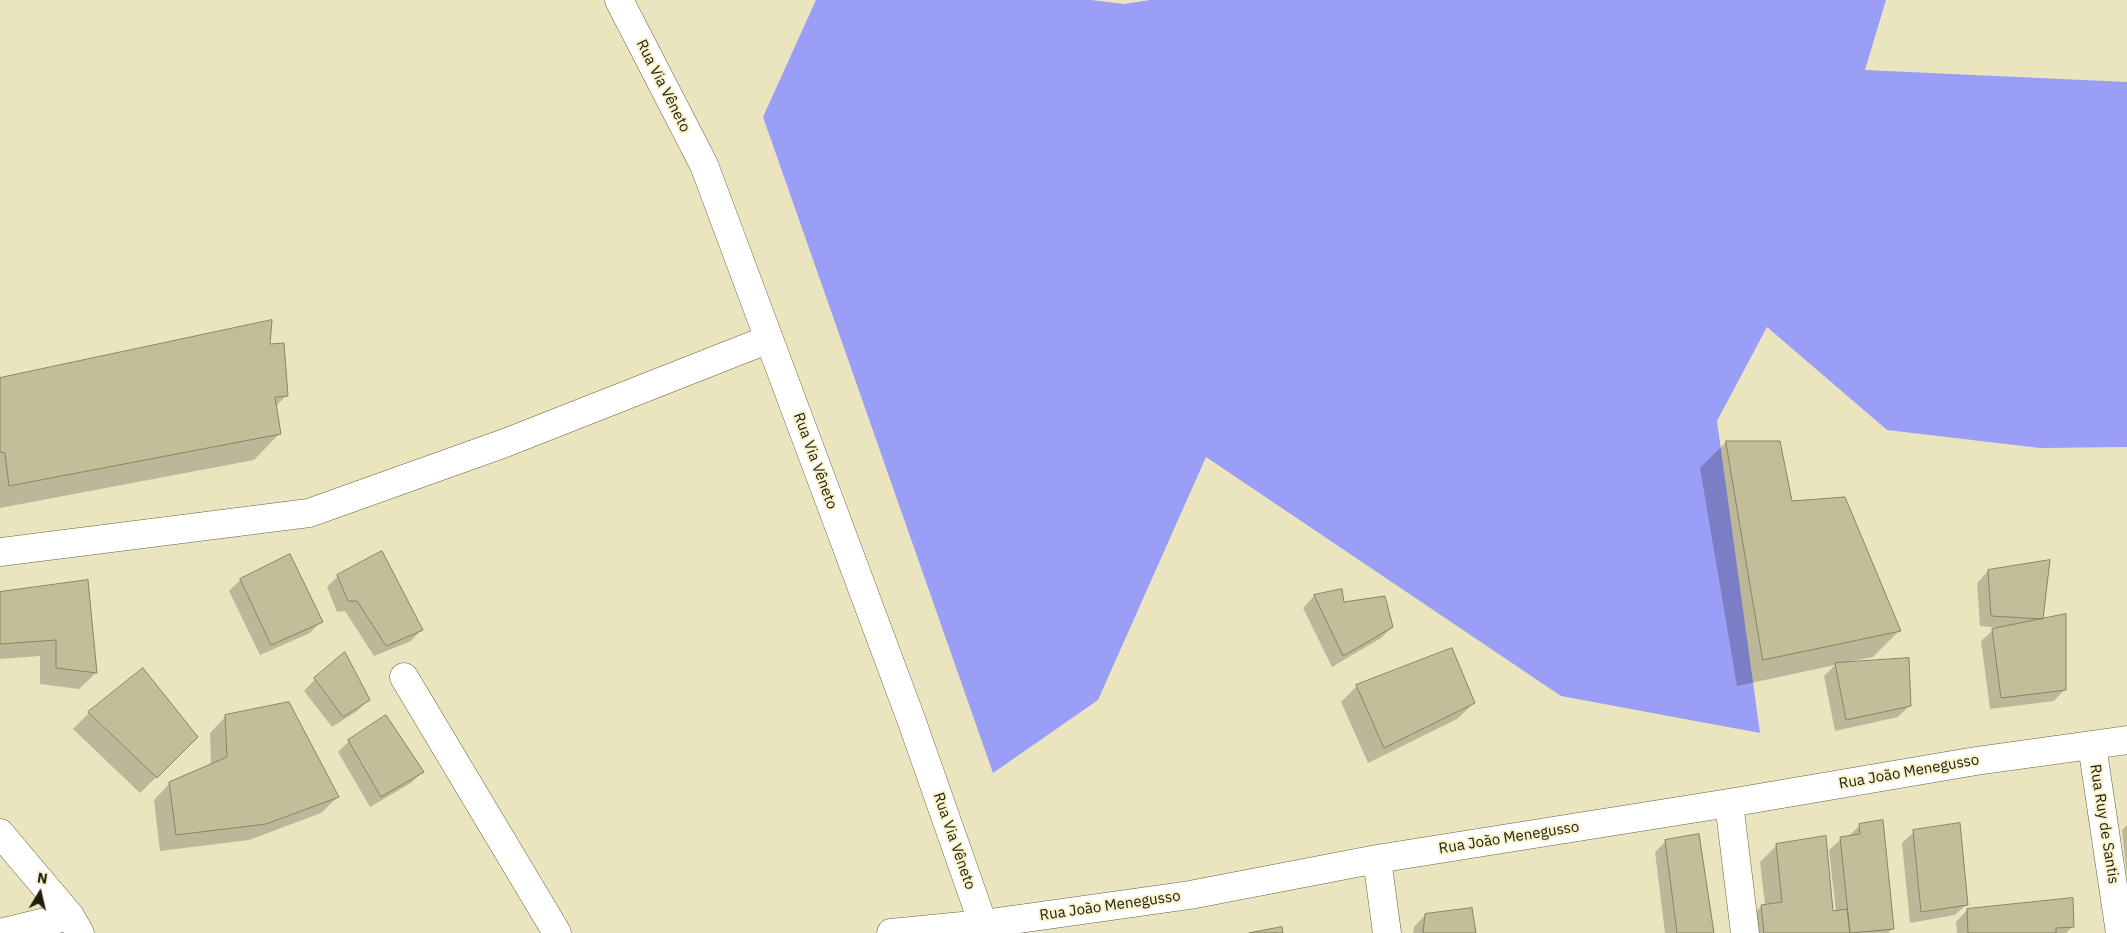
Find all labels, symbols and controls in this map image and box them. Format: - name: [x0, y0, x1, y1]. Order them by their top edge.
- street label: Rua Via Vêneto: [632, 37, 694, 135]
- street label: Rua Via Vêneto: [789, 410, 841, 512]
- street label: Rua João Menegusso: [1837, 751, 1981, 793]
- street label: Rua Ruy de Santis: [2086, 763, 2122, 885]
- street label: Rua Via Vêneto: [929, 790, 979, 892]
- street label: Rua João Menegusso: [1437, 818, 1581, 858]
- north arrow: [15, 868, 65, 918]
- text: N: [36, 869, 49, 888]
- street label: Rua João Menegusso: [1038, 887, 1182, 925]

